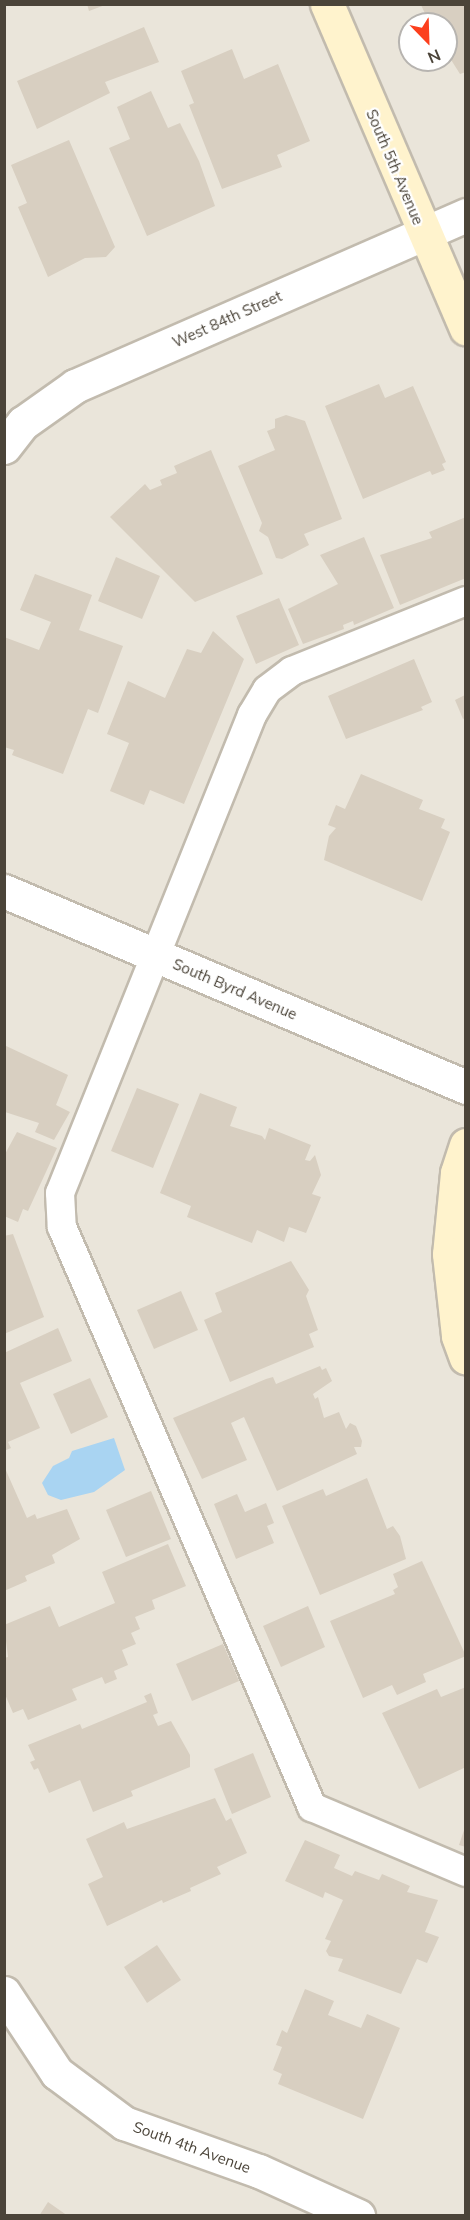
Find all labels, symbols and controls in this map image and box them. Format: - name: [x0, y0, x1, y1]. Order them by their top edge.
- north arrow: [398, 12, 458, 72]
- text: N: [425, 45, 444, 68]
- street label: South 5th Avenue: [363, 107, 427, 227]
- street label: West 84th Street: [169, 287, 285, 351]
- street label: South Byrd Avenue: [170, 955, 300, 1023]
- street label: South 4th Avenue: [131, 2117, 253, 2177]

